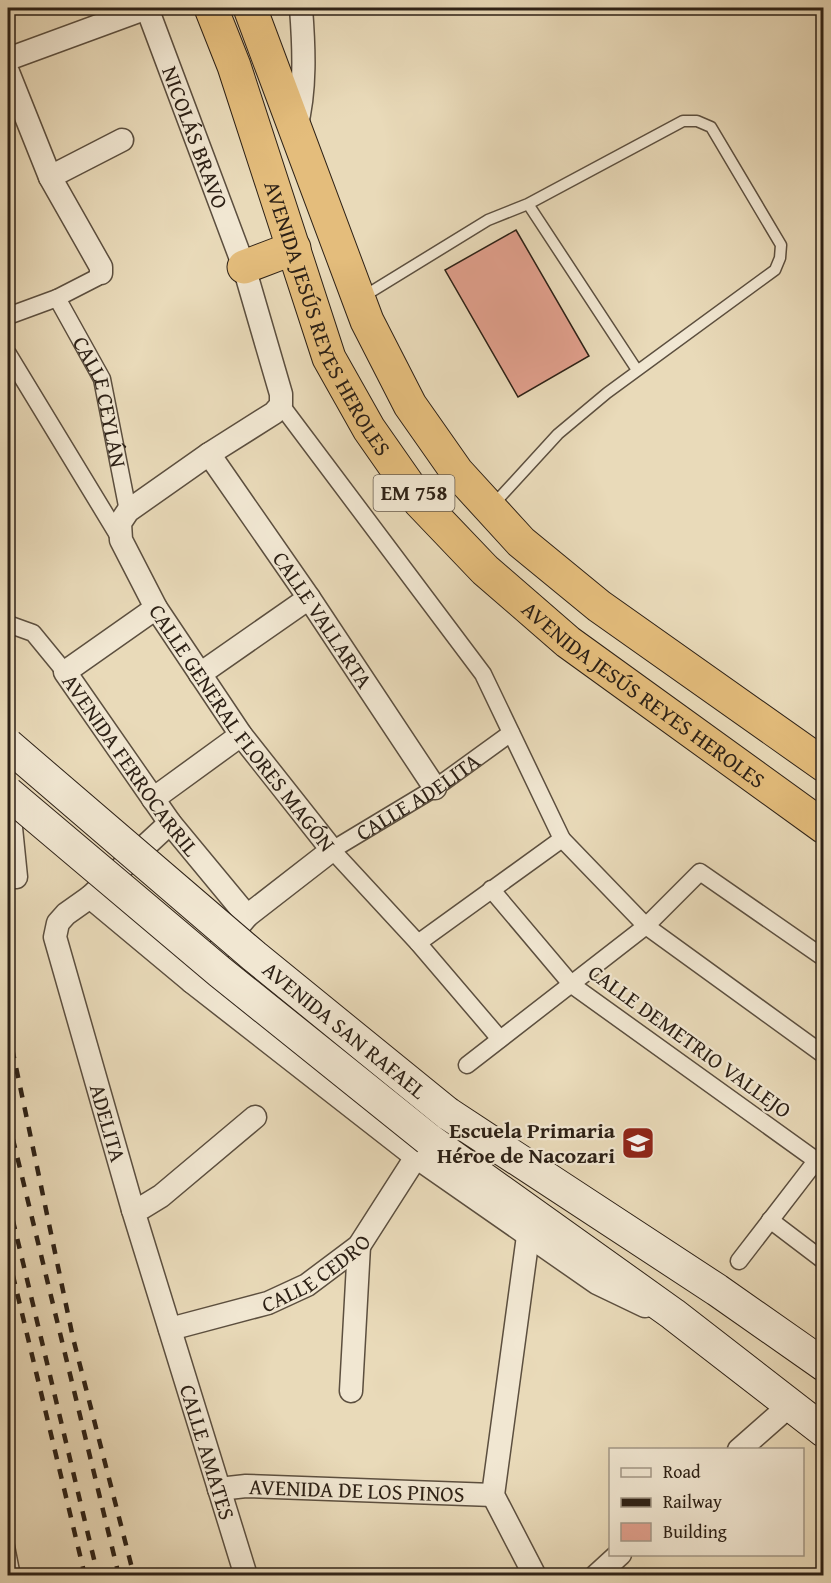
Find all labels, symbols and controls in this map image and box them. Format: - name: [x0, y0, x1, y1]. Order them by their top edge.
- street label: NICOLÁS BRAVO: [154, 61, 237, 213]
- street label: AVENIDA JESÚS REYES HEROLES: [256, 176, 399, 462]
- street label: CALLE CEYLÁN: [65, 330, 135, 470]
- road number: EM 758: [374, 475, 454, 511]
- street label: CALLE VALLARTA: [265, 545, 381, 695]
- street label: AVENIDA JESÚS REYES HEROLES: [515, 593, 772, 796]
- street label: CALLE GENERAL FLORES MAGÓN: [142, 597, 343, 858]
- street label: AVENIDA FERROCARRIL: [55, 667, 207, 863]
- street label: CALLE ADELITA: [350, 744, 487, 848]
- street label: AVENIDA SAN RAFAEL: [256, 953, 434, 1106]
- street label: CALLE DEMETRIO VALLEJO: [582, 956, 798, 1126]
- street label: ADELITA: [82, 1080, 135, 1166]
- place label: Escuela Primaria Héroe de Nacozari: [437, 1114, 616, 1171]
- school or university icon: Escuela Primaria Héroe de Nacozari: [620, 1125, 656, 1161]
- street label: CALLE CEDRO: [258, 1228, 378, 1320]
- street label: CALLE AMATES: [172, 1380, 244, 1524]
- legend: [609, 1448, 804, 1556]
- text: Road: [663, 1458, 701, 1485]
- street label: AVENIDA DE LOS PINOS: [248, 1470, 465, 1510]
- text: Railway: [663, 1488, 722, 1515]
- text: Building: [663, 1518, 727, 1545]

